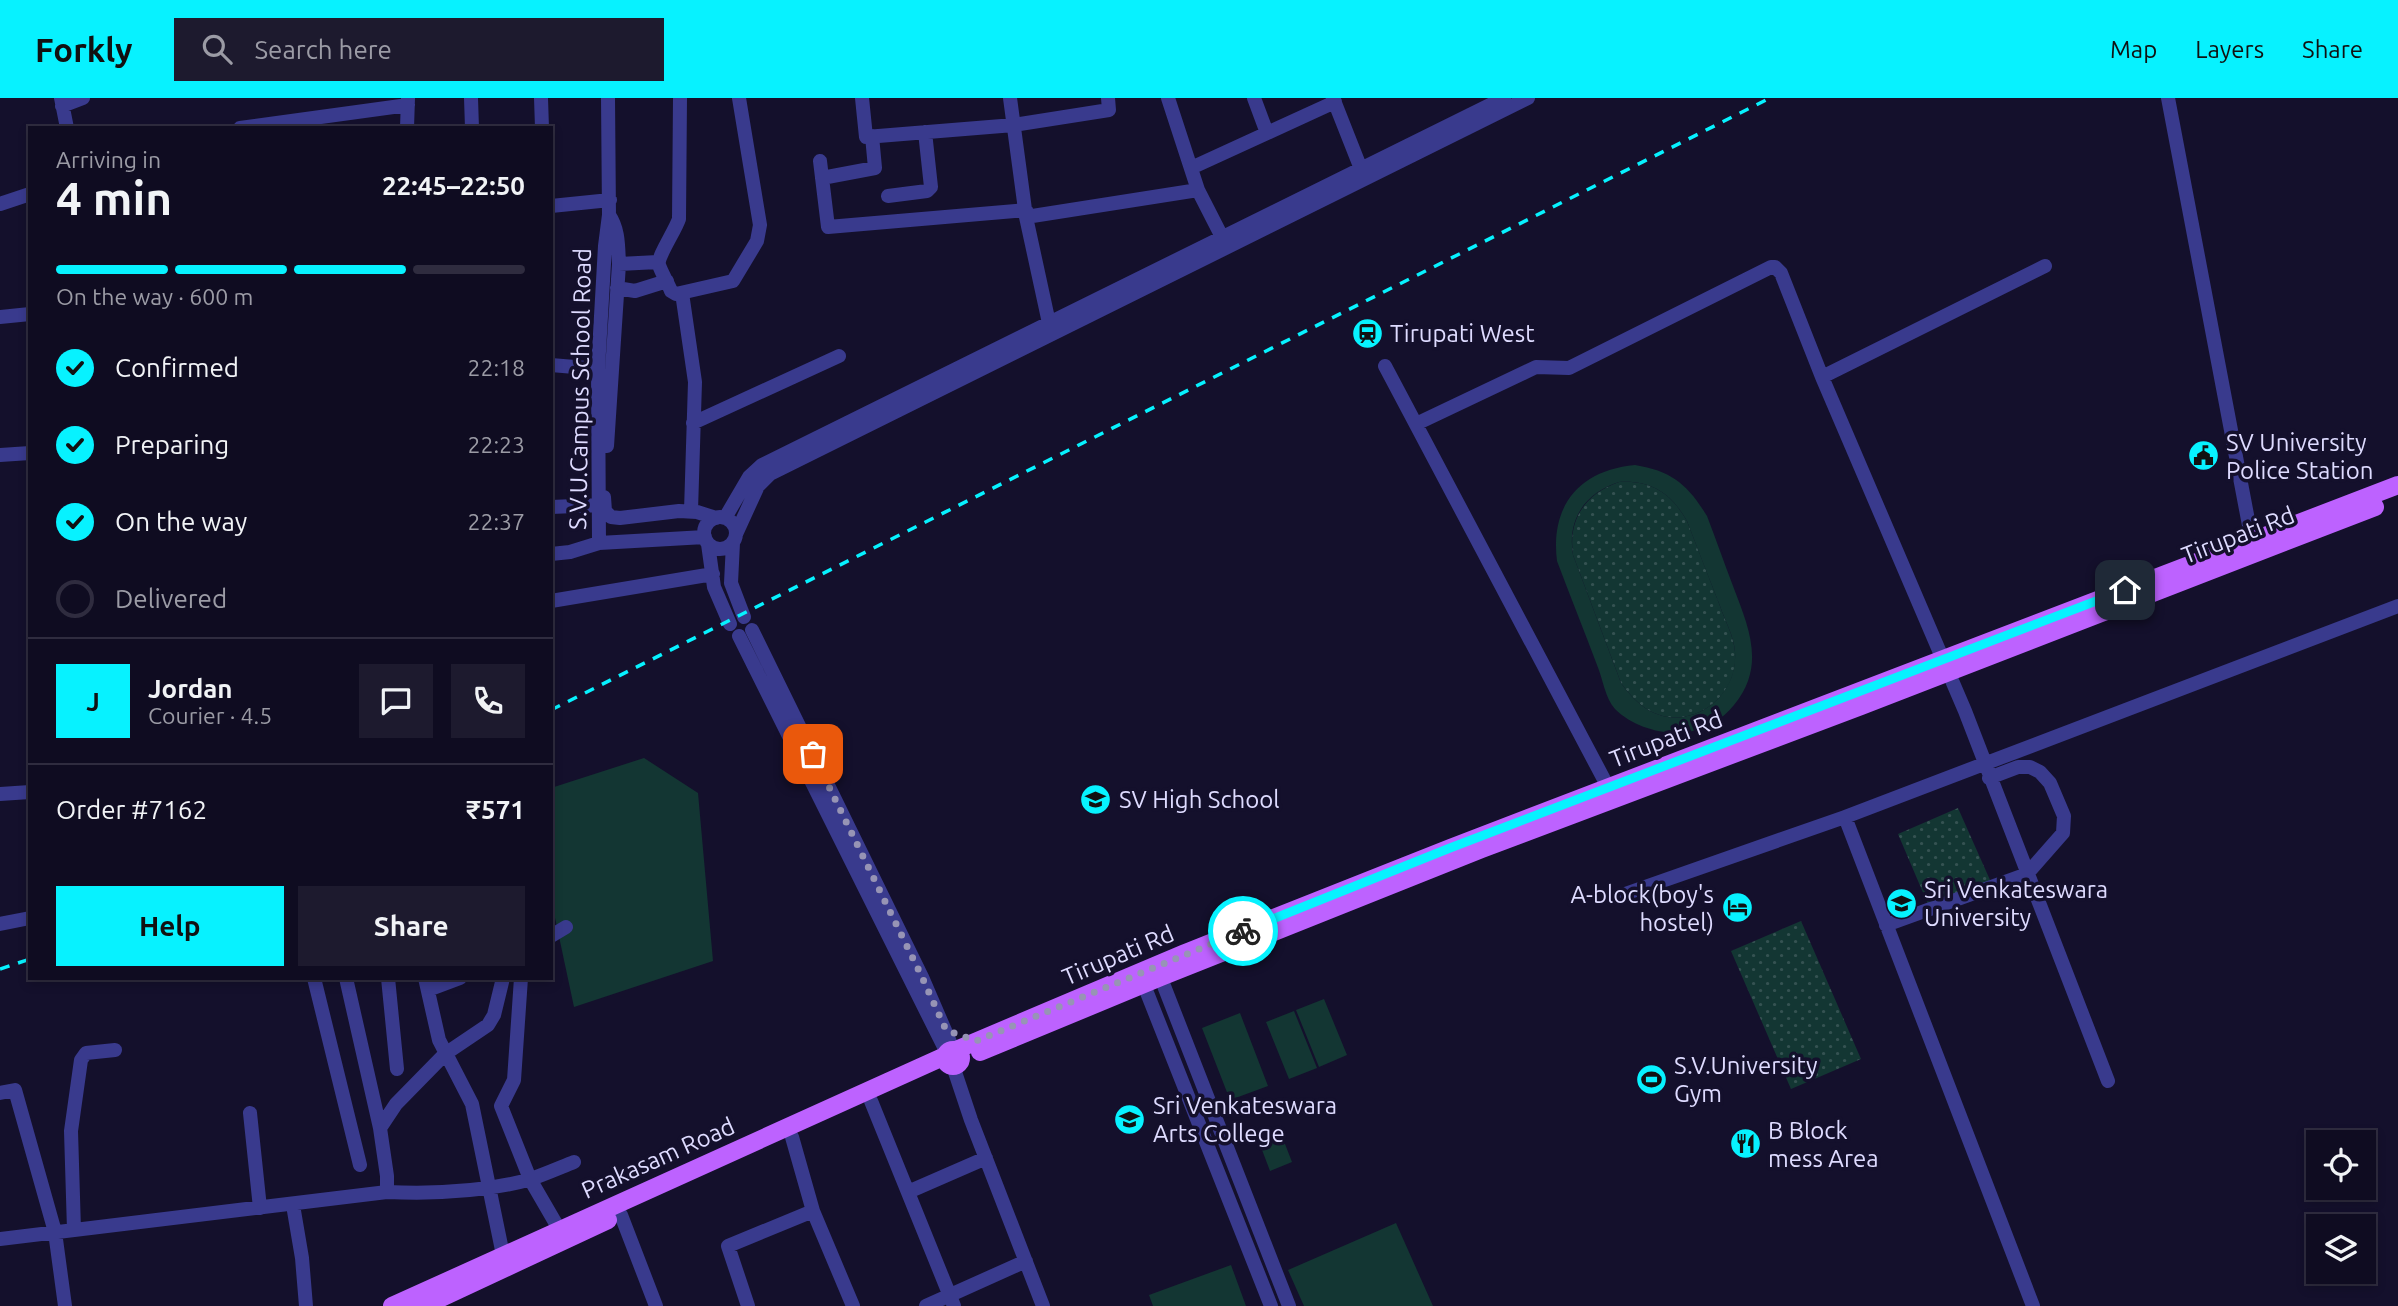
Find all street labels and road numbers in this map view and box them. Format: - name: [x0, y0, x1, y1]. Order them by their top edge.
- street label: S.V.U.Campus School Road: [564, 248, 596, 530]
- street label: Tirupati Rd: [2178, 501, 2298, 569]
- street label: Tirupati Rd: [1606, 705, 1726, 773]
- street label: Tirupati Rd: [1058, 919, 1178, 991]
- street label: Prakasam Road: [577, 1112, 739, 1204]

